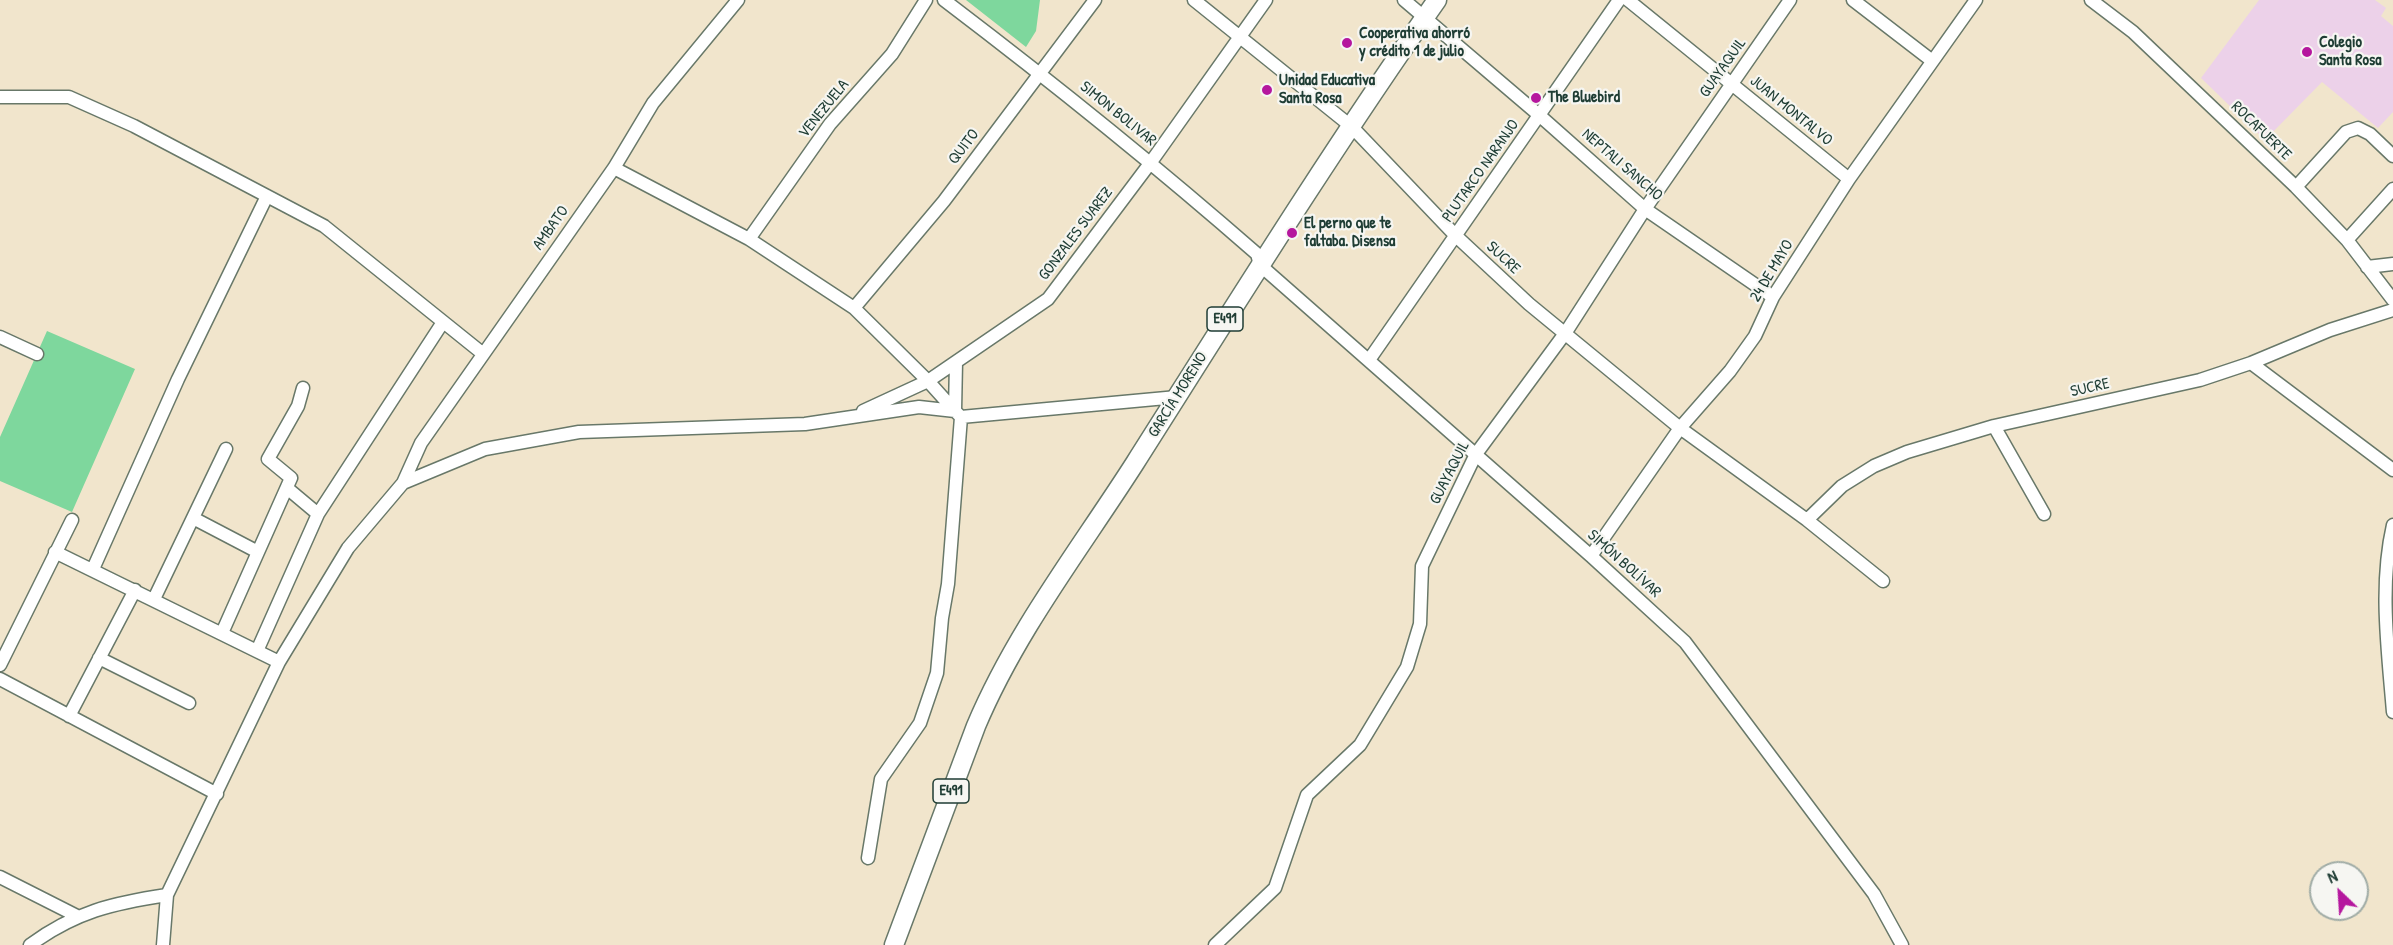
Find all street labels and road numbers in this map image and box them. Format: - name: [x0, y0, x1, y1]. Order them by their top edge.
- street label: GUAYAQUIL: [1696, 35, 1750, 101]
- street label: JUAN MONTALVO: [1746, 72, 1836, 150]
- street label: VENEZUELA: [795, 76, 853, 142]
- street label: SIMON BOLIVAR: [1076, 77, 1160, 151]
- street label: ROCAFUERTE: [2227, 98, 2295, 164]
- street label: PLUTARCO NARANJO: [1438, 116, 1524, 226]
- street label: QUITO: [944, 125, 984, 169]
- street label: NEPTALI SANCHO: [1578, 125, 1666, 205]
- street label: GONZALES SUAREZ: [1035, 184, 1117, 284]
- street label: AMBATO: [529, 202, 573, 254]
- street label: 24 DE MAYO: [1746, 237, 1798, 305]
- street label: SUCRE: [1482, 238, 1524, 278]
- road number: E491: [1207, 307, 1243, 331]
- street label: GARCÍA MORENO: [1144, 349, 1212, 441]
- street label: SUCRE: [2069, 374, 2111, 402]
- street label: GUAYAQUIL: [1426, 438, 1474, 508]
- street label: SIMÓN BOLÍVAR: [1583, 526, 1665, 602]
- road number: E491: [933, 779, 969, 803]

